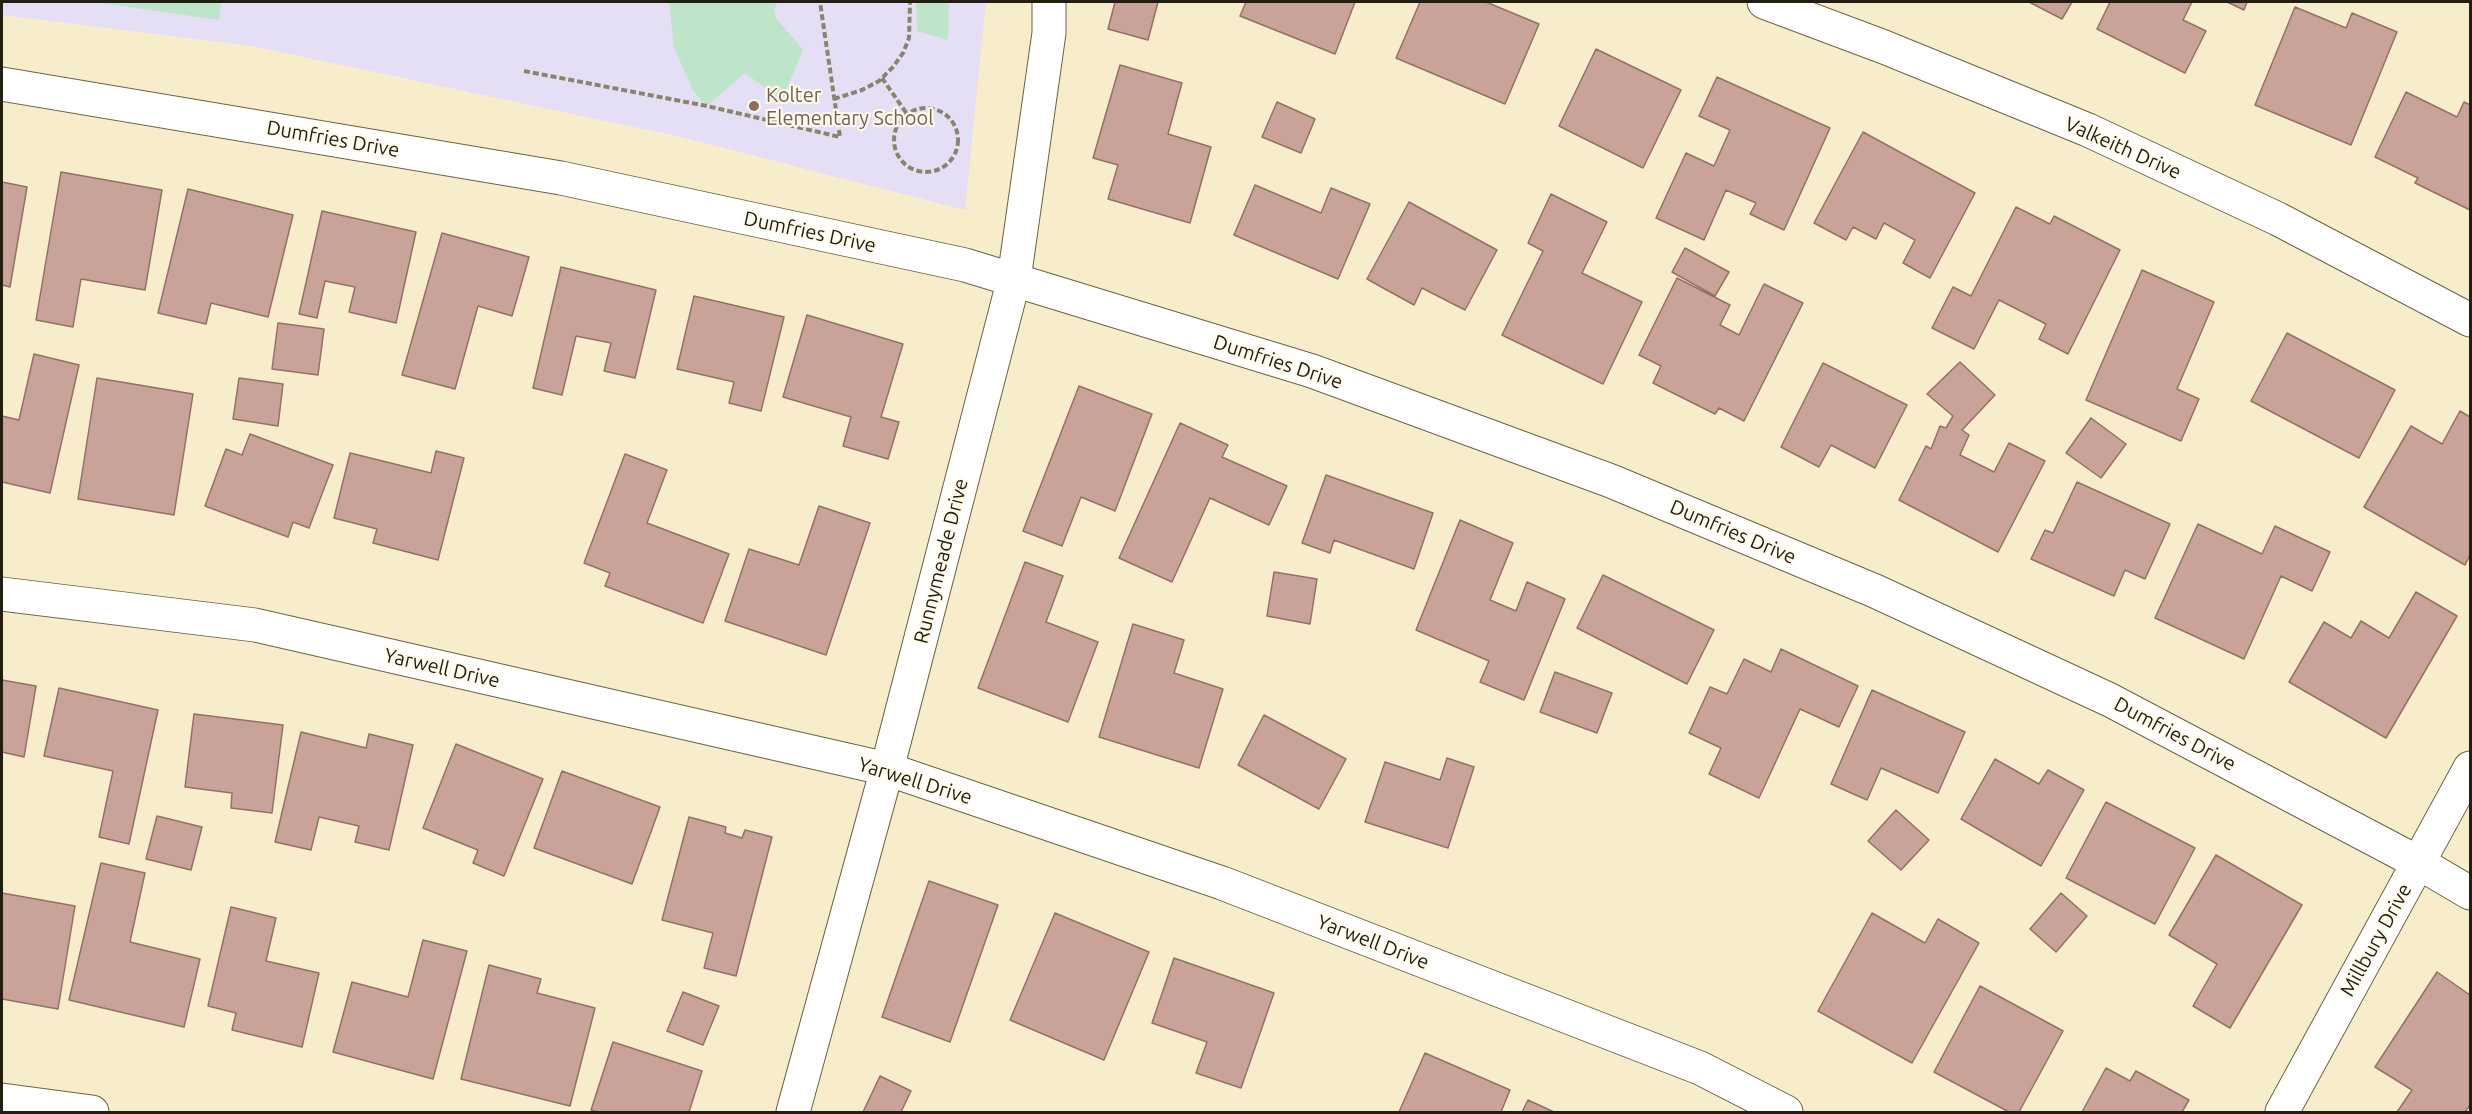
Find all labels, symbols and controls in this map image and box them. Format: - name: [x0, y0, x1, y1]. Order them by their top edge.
- place label: Kolter Elementary School: [766, 83, 933, 130]
- marker: Kolter Elementary School: [747, 99, 761, 113]
- street label: Valkeith Drive: [2061, 112, 2185, 184]
- street label: Dumfries Drive: [265, 116, 401, 162]
- street label: Dumfries Drive: [742, 206, 878, 258]
- street label: Dumfries Drive: [1210, 330, 1346, 394]
- street label: Runnymeade Drive: [909, 476, 973, 646]
- street label: Dumfries Drive: [1666, 495, 1800, 569]
- street label: Yarwell Drive: [382, 643, 502, 693]
- street label: Dumfries Drive: [2110, 692, 2240, 776]
- street label: Yarwell Drive: [855, 752, 975, 810]
- street label: Millbury Drive: [2335, 879, 2417, 1001]
- street label: Yarwell Drive: [1314, 910, 1432, 974]

